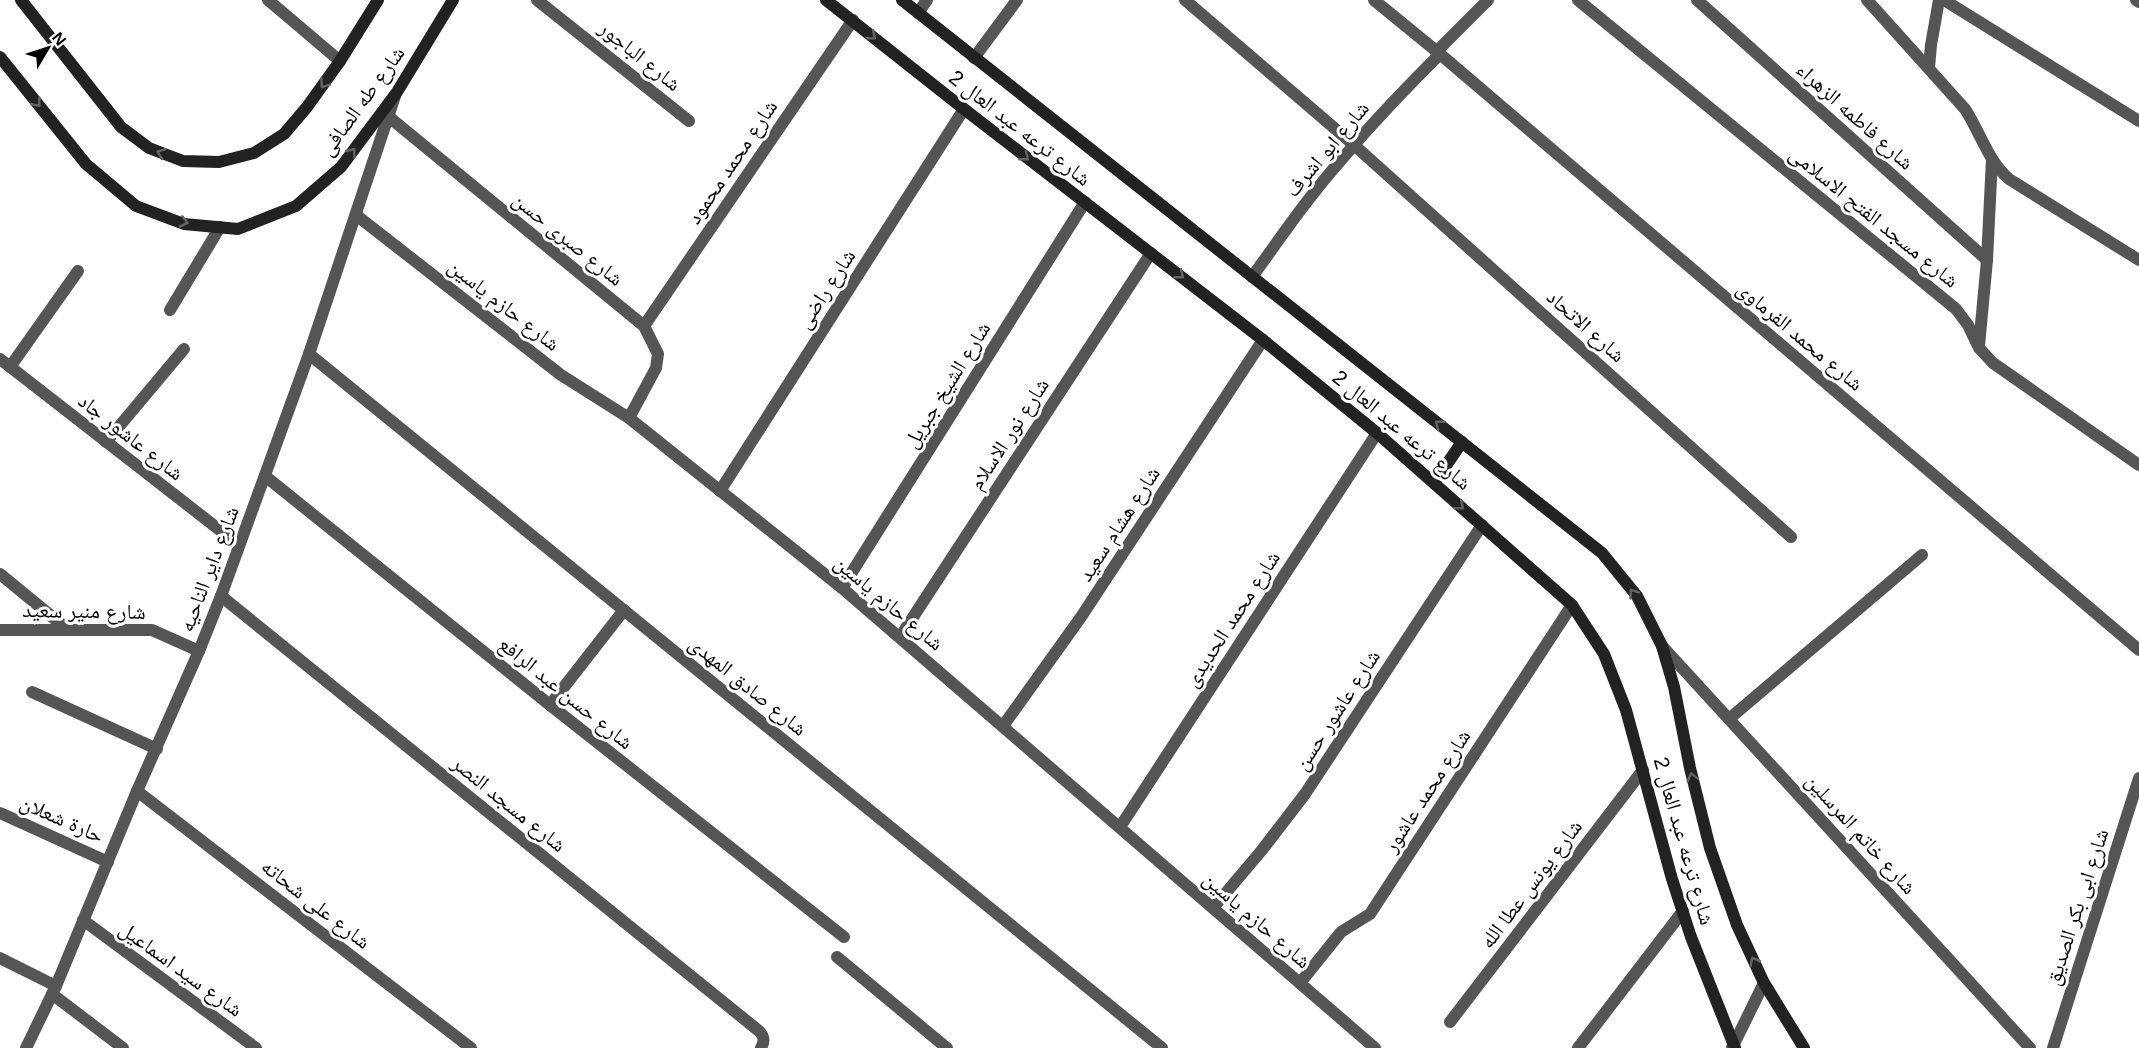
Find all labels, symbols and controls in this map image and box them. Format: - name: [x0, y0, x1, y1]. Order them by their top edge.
- street label: شارع الباجور: [593, 15, 686, 97]
- north arrow: [18, 18, 78, 78]
- one-way arrow: [866, 28, 877, 39]
- text: N: [49, 29, 70, 49]
- street label: شارع طه الصافى: [314, 42, 411, 161]
- street label: شارع فاطمه الزهراء: [1791, 57, 1918, 176]
- street label: شارع ترعه عبد العال 2: [944, 65, 1096, 192]
- one-way arrow: [320, 78, 331, 89]
- street label: شارع محمد محمود: [682, 95, 783, 229]
- one-way arrow: [29, 96, 40, 107]
- street label: شارع ابو اشرف: [1280, 96, 1375, 202]
- street label: شارع مسجد الفتح الاسلامى: [1784, 141, 1963, 293]
- one-way arrow: [156, 147, 167, 160]
- one-way arrow: [345, 147, 356, 158]
- one-way arrow: [1019, 149, 1030, 160]
- street label: شارع صبرى حسن: [507, 187, 628, 292]
- one-way arrow: [179, 215, 189, 228]
- street label: شارع راضى: [791, 245, 861, 334]
- street label: شارع حازم ياسين: [442, 254, 565, 358]
- one-way arrow: [1173, 268, 1184, 279]
- street label: شارع محمد الفرماوى: [1731, 276, 1868, 397]
- street label: شارع الاتحاد: [1541, 285, 1630, 368]
- street label: شارع الشيخ جبريل: [899, 318, 996, 453]
- street label: شارع ترعه عبد العال 2: [1327, 365, 1476, 496]
- street label: شارع نور الاسلام: [964, 374, 1056, 495]
- street label: شارع عاشور جاد: [73, 389, 188, 486]
- one-way arrow: [1435, 421, 1446, 432]
- street label: شارع هشام سعيد: [1073, 462, 1167, 587]
- one-way arrow: [1453, 499, 1464, 510]
- street label: شارع داير الناحيه: [174, 503, 245, 635]
- street label: شارع محمد الحديدى: [1179, 546, 1286, 692]
- street label: شارع حازم ياسين: [828, 550, 948, 657]
- one-way arrow: [1630, 588, 1641, 599]
- street label: شارع منير سعيد: [22, 598, 146, 625]
- street label: شارع صادق المهدى: [684, 631, 812, 742]
- street label: شارع حسن عبد الرافع: [494, 632, 638, 755]
- street label: شارع عاشور حسن: [1289, 645, 1386, 775]
- street label: شارع محمد عاشور: [1378, 725, 1476, 858]
- street label: شارع مسجد النصر: [446, 750, 571, 858]
- street label: شارع ترعه عبد العال 2: [1648, 754, 1719, 928]
- street label: شارع خاتم المرسلين: [1799, 769, 1921, 901]
- one-way arrow: [1686, 772, 1699, 782]
- street label: حارة شعلان: [17, 790, 107, 848]
- street label: شارع يونس عطا الله: [1475, 815, 1588, 954]
- street label: شارع ابى بكر الصديق: [2040, 826, 2115, 989]
- street label: شارع على شحاته: [256, 854, 375, 955]
- street label: شارع حازم ياسين: [1197, 867, 1316, 975]
- street label: شارع سيد اسماعيل: [114, 916, 247, 1023]
- one-way arrow: [1750, 956, 1761, 967]

